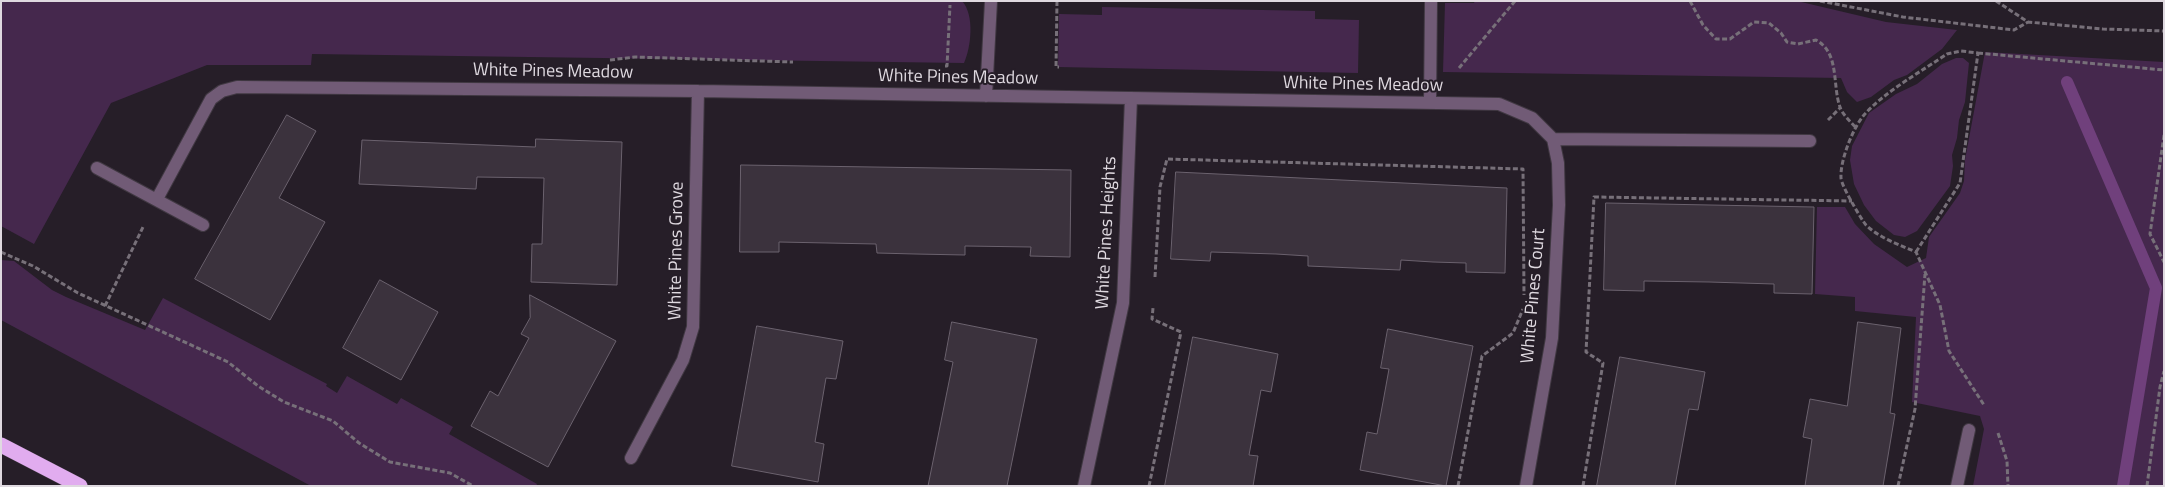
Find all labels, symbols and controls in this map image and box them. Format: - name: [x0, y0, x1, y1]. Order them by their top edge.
- street label: White Pines Meadow: [473, 60, 633, 84]
- street label: White Pines Meadow: [878, 66, 1038, 90]
- street label: White Pines Meadow: [1283, 73, 1443, 97]
- street label: White Pines Heights: [1092, 156, 1122, 310]
- street label: White Pines Grove: [665, 181, 689, 321]
- street label: White Pines Court: [1517, 227, 1551, 365]

